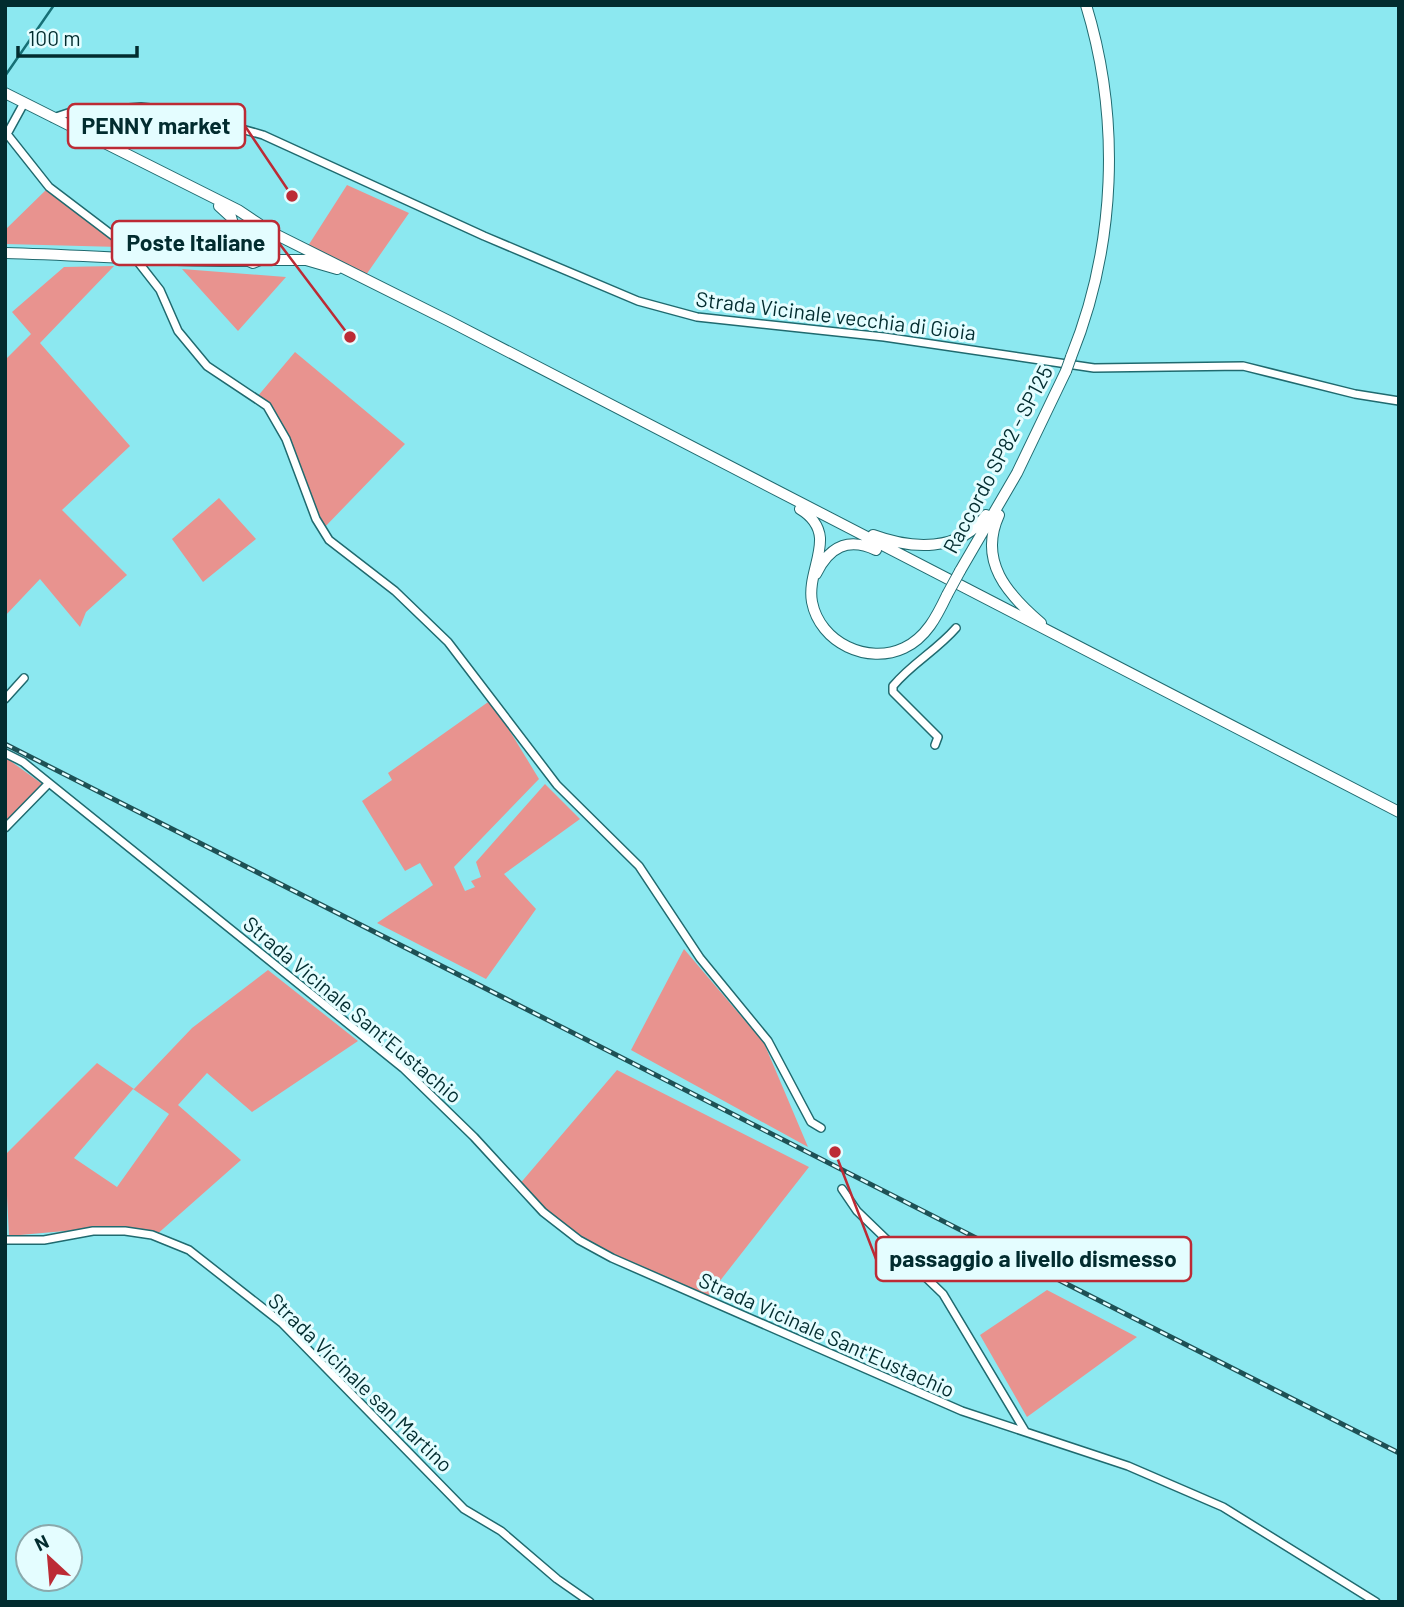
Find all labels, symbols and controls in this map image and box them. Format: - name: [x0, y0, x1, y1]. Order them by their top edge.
- scale bar: [18, 14, 136, 58]
- text: 100 m: [28, 25, 81, 50]
- callout: PENNY market: [68, 104, 245, 148]
- text: PENNY market: [82, 111, 230, 139]
- callout: Poste Italiane: [112, 221, 279, 265]
- text: Poste Italiane: [127, 228, 265, 256]
- street label: Strada Vicinale vecchia di Gioia: [695, 285, 977, 345]
- street label: Raccordo SP82 - SP125: [937, 361, 1057, 557]
- street label: Strada Vicinale Sant'Eustachio: [239, 910, 467, 1108]
- callout: passaggio a livello dismesso: [876, 1237, 1191, 1281]
- text: passaggio a livello dismesso: [889, 1244, 1177, 1272]
- street label: Strada Vicinale Sant'Eustachio: [695, 1266, 959, 1402]
- street label: Strada Vicinale san Martino: [264, 1287, 458, 1477]
- north arrow: [14, 1523, 84, 1593]
- text: N: [31, 1529, 52, 1555]

